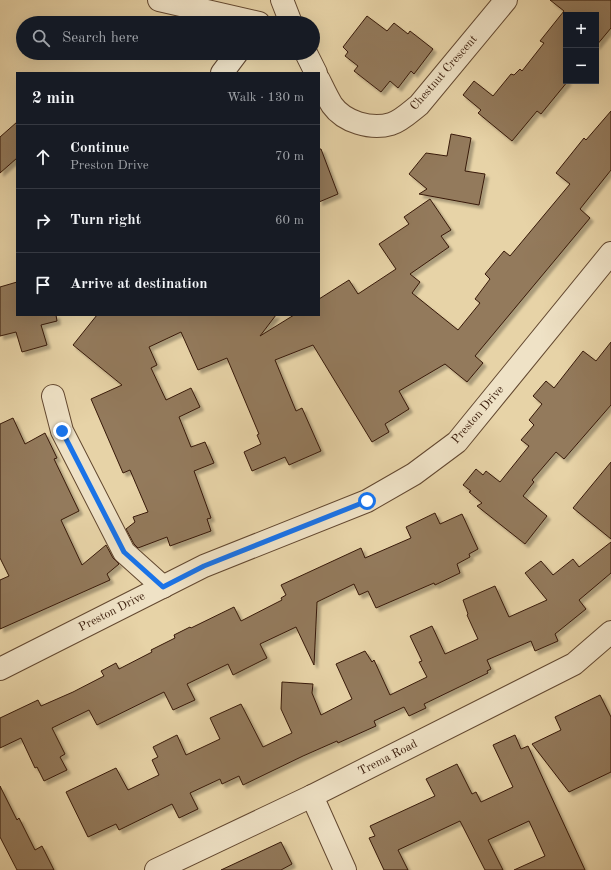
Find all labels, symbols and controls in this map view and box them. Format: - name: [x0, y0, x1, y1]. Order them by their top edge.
- map controls: [563, 12, 599, 84]
- button: +: [563, 12, 599, 48]
- search box: [16, 16, 320, 60]
- icon: search: [30, 27, 52, 49]
- text: Search here: [62, 31, 139, 46]
- street label: Chestnut Crescent: [408, 33, 480, 113]
- button: −: [563, 48, 599, 84]
- text: 2 min: [32, 90, 75, 107]
- text: Walk · 130 m: [227, 91, 304, 104]
- text: Continue: [70, 141, 129, 156]
- icon: ahead: [32, 146, 54, 168]
- text: 70 m: [275, 150, 304, 163]
- text: Preston Drive: [70, 159, 149, 172]
- icon: right: [32, 210, 54, 232]
- text: Turn right: [70, 213, 141, 228]
- text: 60 m: [275, 214, 304, 227]
- icon: arrive: [32, 274, 54, 296]
- text: Arrive at destination: [70, 277, 208, 292]
- street label: Preston Drive: [450, 383, 507, 446]
- route end: [53, 422, 71, 440]
- route start: [358, 492, 376, 510]
- street label: Preston Drive: [77, 590, 148, 634]
- street label: Trema Road: [357, 738, 419, 778]

